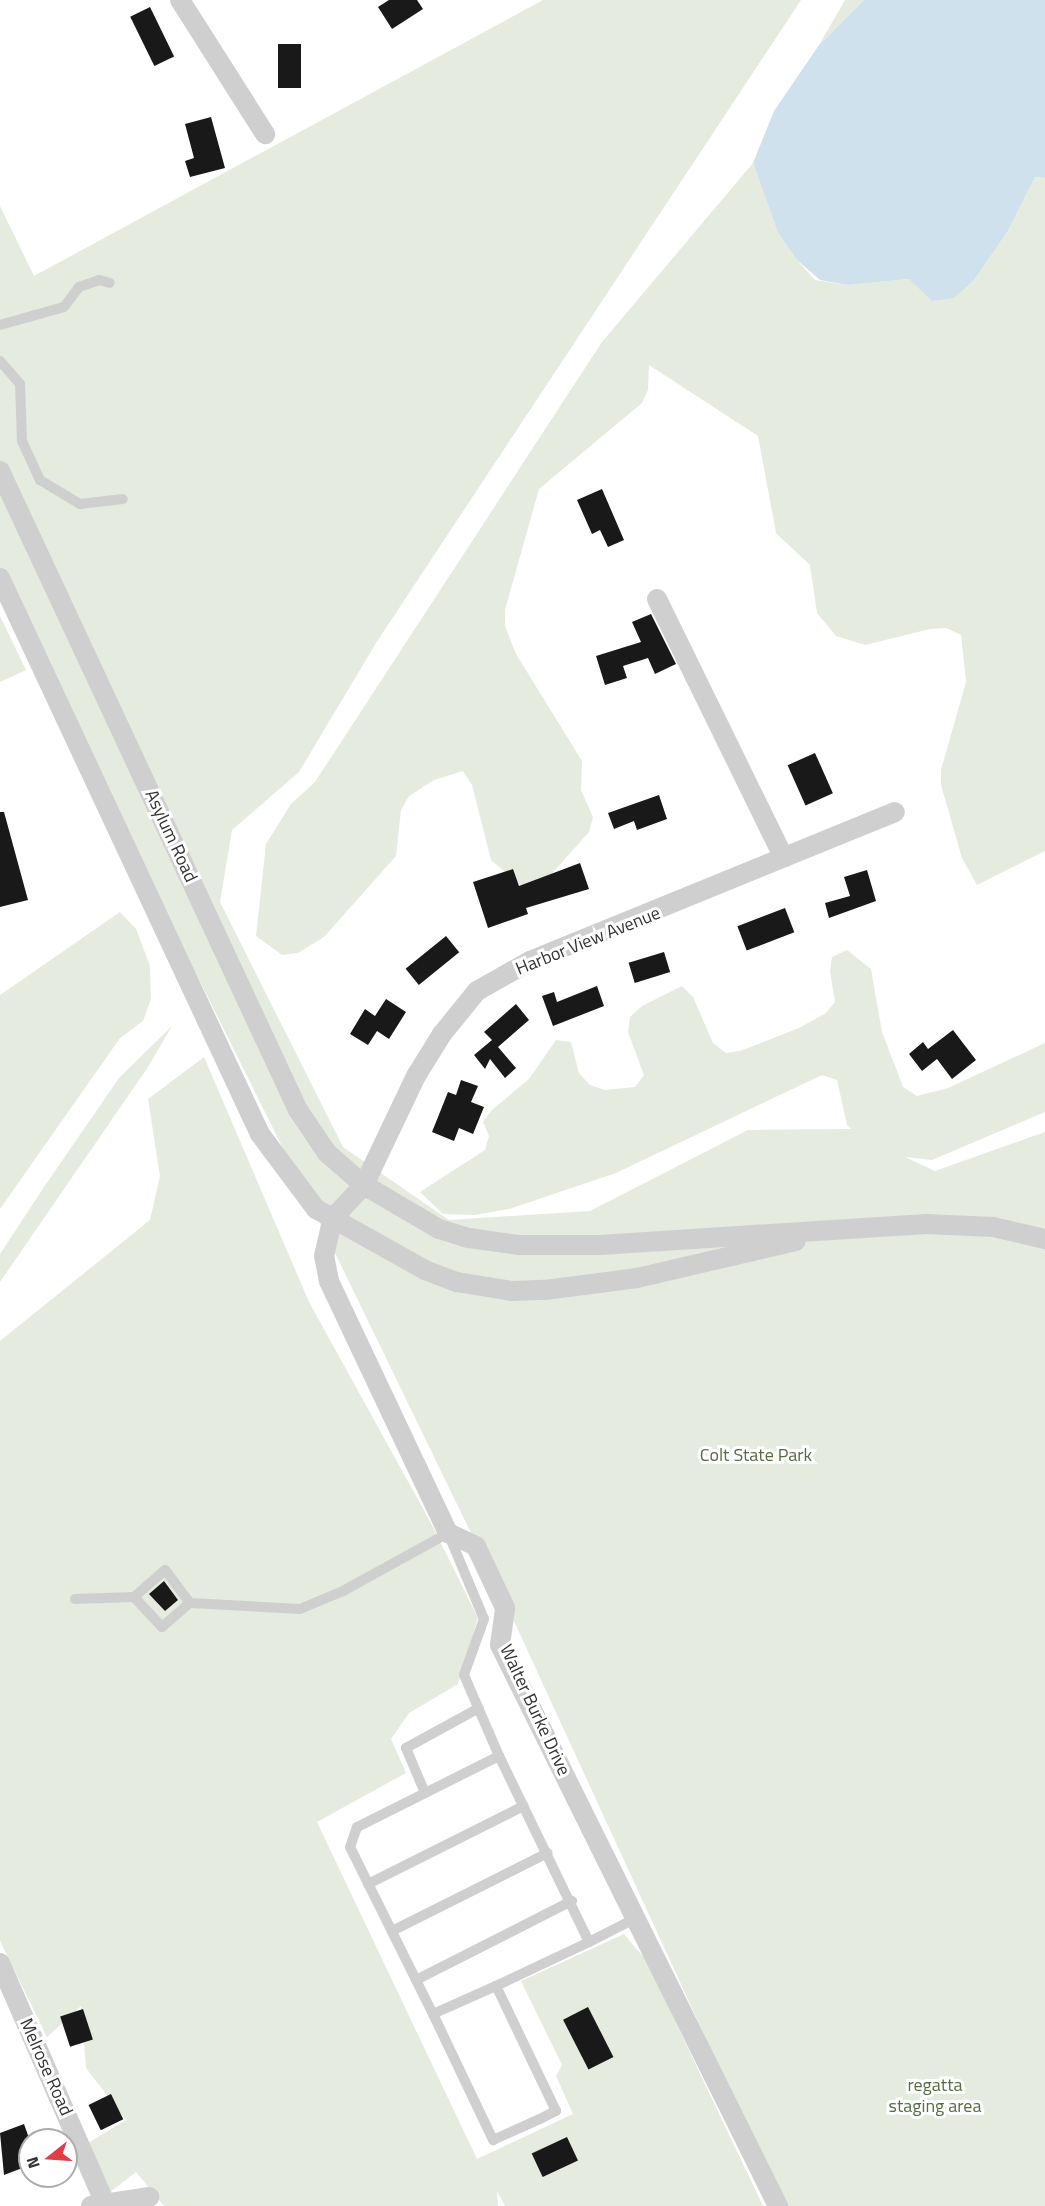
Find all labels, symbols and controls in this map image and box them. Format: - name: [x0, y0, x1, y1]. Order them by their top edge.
- street label: Asylum Road: [140, 786, 202, 886]
- street label: Harbor View Avenue: [513, 902, 663, 980]
- park label: Colt State Park: [700, 1444, 812, 1466]
- street label: Walter Burke Drive: [495, 1641, 575, 1779]
- street label: Melrose Road: [15, 2015, 77, 2119]
- park label: regatta staging area: [889, 2075, 981, 2118]
- north arrow: [18, 2128, 78, 2188]
- text: N: [20, 2154, 46, 2171]

